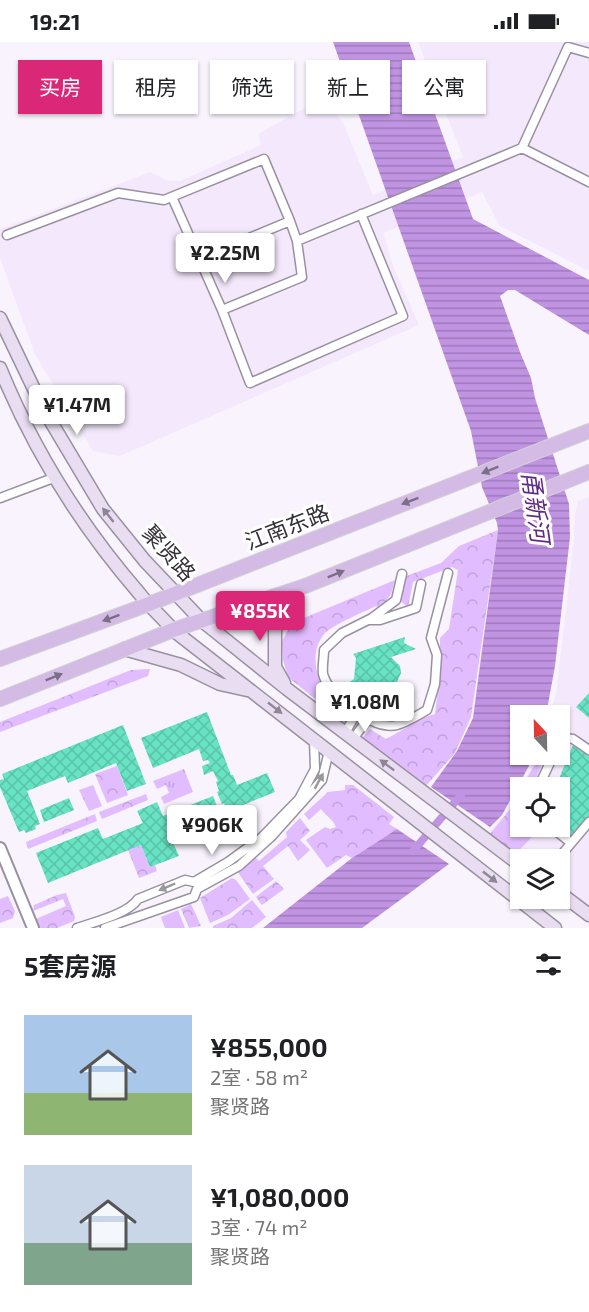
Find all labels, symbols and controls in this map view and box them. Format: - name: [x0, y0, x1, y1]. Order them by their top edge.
- text: 19:21: [30, 8, 80, 34]
- chip: 买房: [18, 60, 102, 114]
- chip: 租房: [114, 60, 198, 114]
- chip: 筛选: [210, 60, 294, 114]
- chip: 新上: [306, 60, 390, 114]
- chip: 公寓: [402, 60, 486, 114]
- pin: ¥2.25M: [176, 233, 274, 284]
- text: ¥2.25M: [190, 240, 260, 264]
- pin: ¥1.47M: [28, 385, 126, 436]
- text: ¥1.47M: [43, 392, 111, 416]
- one-way arrow: [481, 466, 499, 475]
- water label: 甬新河: [517, 469, 556, 548]
- one-way arrow: [401, 496, 419, 506]
- street label: 江南东路: [241, 498, 332, 554]
- one-way arrow: [103, 508, 115, 523]
- street label: 聚贤路: [138, 519, 201, 586]
- one-way arrow: [327, 569, 345, 579]
- pin: ¥855K: [218, 591, 302, 642]
- text: ¥855K: [230, 598, 290, 622]
- one-way arrow: [102, 613, 120, 623]
- one-way arrow: [46, 672, 64, 682]
- pin: ¥1.08M: [316, 682, 414, 733]
- text: ¥1.08M: [330, 689, 400, 713]
- one-way arrow: [267, 702, 282, 714]
- north arrow: [510, 705, 570, 765]
- map controls: [510, 705, 570, 909]
- one-way arrow: [379, 759, 394, 771]
- one-way arrow: [314, 772, 324, 789]
- button: locate: [510, 777, 570, 837]
- pin: ¥906K: [170, 805, 254, 856]
- text: ¥906K: [181, 812, 243, 836]
- button: layers: [510, 849, 570, 909]
- one-way arrow: [483, 871, 498, 883]
- one-way arrow: [157, 882, 175, 892]
- icon: filters: [532, 948, 565, 981]
- text: 5套房源: [24, 950, 116, 981]
- text: ¥855,000: [210, 1031, 328, 1062]
- icon: home: [72, 1039, 144, 1111]
- text: 2室 · 58 m²: [210, 1065, 308, 1089]
- text: 聚贤路: [210, 1094, 270, 1118]
- text: ¥1,080,000: [210, 1181, 349, 1212]
- icon: home: [72, 1189, 144, 1261]
- text: 3室 · 74 m²: [210, 1215, 308, 1239]
- text: 聚贤路: [210, 1244, 270, 1268]

